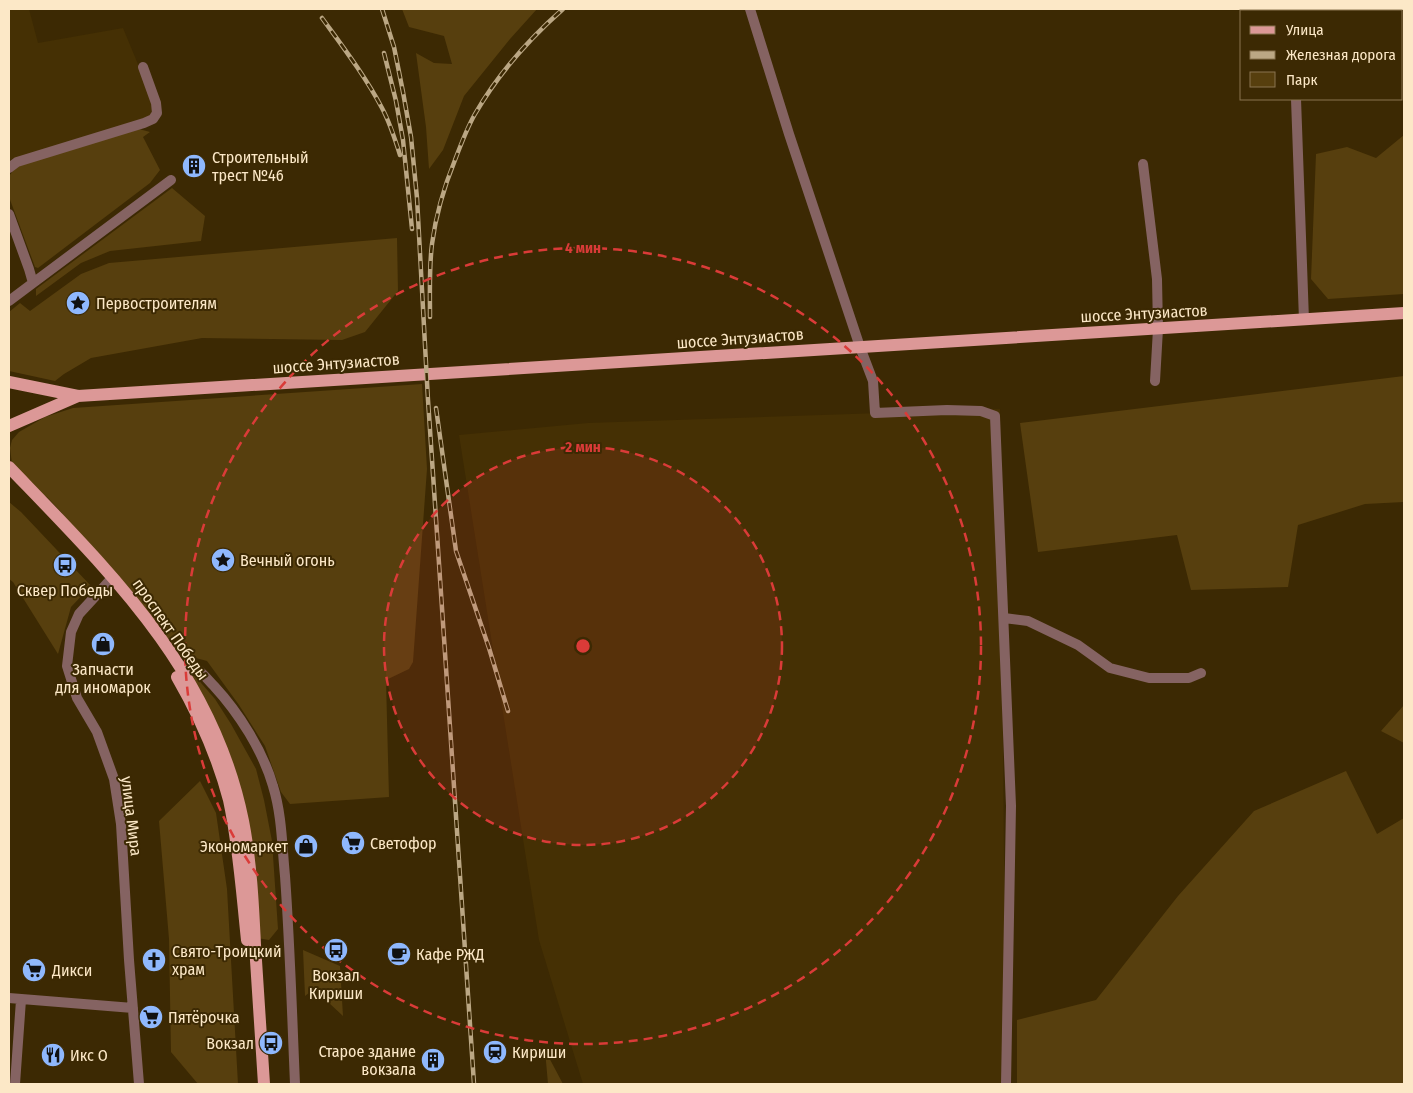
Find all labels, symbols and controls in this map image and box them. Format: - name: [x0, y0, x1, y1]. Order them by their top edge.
- legend: [1240, 10, 1403, 100]
- text: Улица: [1285, 21, 1324, 39]
- text: Железная дорога: [1286, 46, 1396, 64]
- text: Парк: [1286, 71, 1317, 89]
- place label: Строительный трест №46: [212, 148, 309, 185]
- building icon: Строительный трест №46: [181, 153, 207, 179]
- text: 4 мин: [565, 239, 601, 257]
- place icon: Первостроителям: [65, 290, 91, 316]
- place label: Первостроителям: [96, 294, 217, 313]
- street label: шоссе Энтузиастов: [1080, 301, 1208, 326]
- street label: шоссе Энтузиастов: [676, 325, 804, 352]
- street label: шоссе Энтузиастов: [272, 350, 400, 377]
- text: 2 мин: [564, 438, 601, 456]
- place icon: Вечный огонь: [210, 547, 236, 573]
- place label: Вечный огонь: [240, 551, 335, 570]
- bus stop icon: Сквер Победы: [52, 552, 78, 578]
- street label: проспект Победы: [129, 575, 213, 684]
- place label: Сквер Победы: [17, 581, 113, 600]
- shop icon: Запчасти для иномарок: [90, 631, 116, 657]
- centre of rings: [574, 637, 592, 655]
- place label: Запчасти для иномарок: [55, 660, 151, 697]
- street label: улица Мира: [117, 775, 146, 857]
- supermarket icon: Светофор: [340, 830, 366, 856]
- shop icon: Экономаркет: [293, 833, 319, 859]
- place label: Светофор: [370, 834, 437, 853]
- place label: Экономаркет: [200, 837, 289, 856]
- bus stop icon: Вокзал Кириши: [323, 937, 349, 963]
- cafe icon: Кафе РЖД: [386, 941, 412, 967]
- place label: Свято-Троицкий храм: [172, 942, 282, 979]
- place label: Кафе РЖД: [416, 945, 484, 964]
- church icon: Свято-Троицкий храм: [141, 947, 167, 973]
- supermarket icon: Дикси: [21, 957, 47, 983]
- place label: Дикси: [51, 961, 92, 980]
- place label: Вокзал Кириши: [309, 966, 363, 1003]
- supermarket icon: Пятёрочка: [138, 1004, 164, 1030]
- place label: Пятёрочка: [168, 1008, 240, 1027]
- bus stop icon: Вокзал: [258, 1030, 284, 1056]
- place label: Вокзал: [206, 1034, 254, 1053]
- station icon: Кириши: [482, 1039, 508, 1065]
- restaurant icon: Икс О: [40, 1042, 66, 1068]
- place label: Старое здание вокзала: [318, 1042, 416, 1079]
- place label: Кириши: [512, 1043, 566, 1062]
- place label: Икс О: [70, 1046, 108, 1065]
- building icon: Старое здание вокзала: [420, 1047, 446, 1073]

